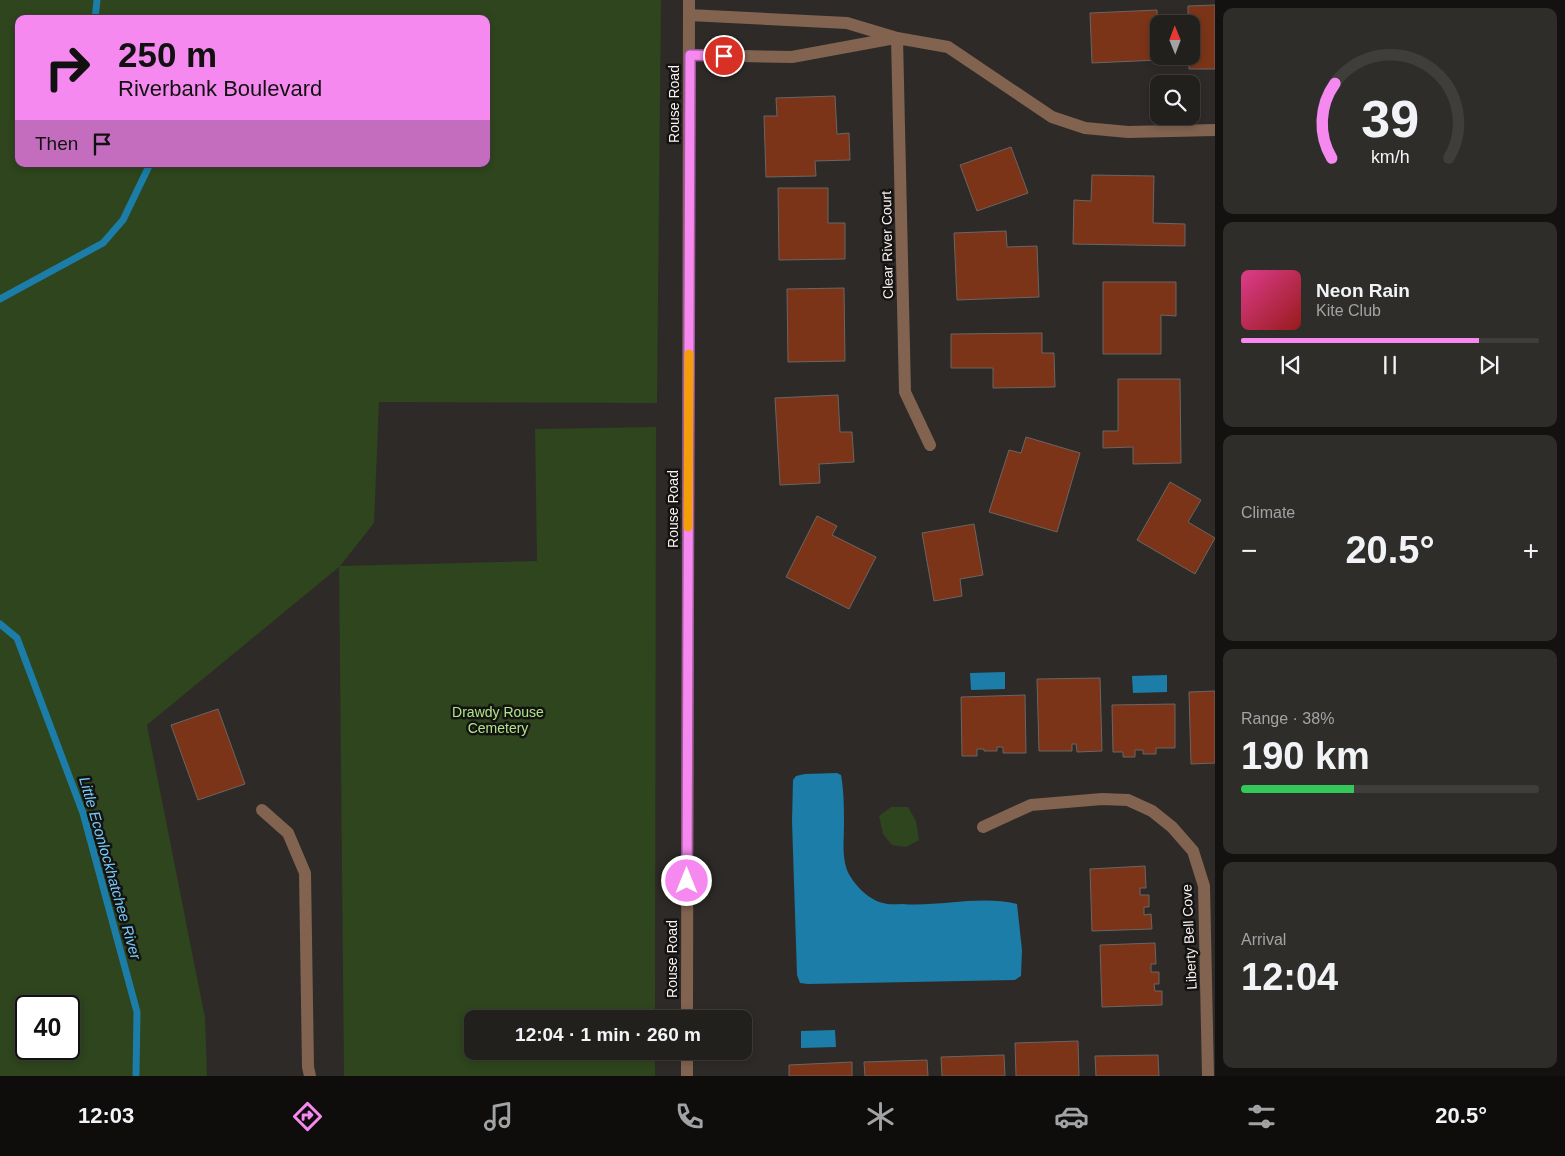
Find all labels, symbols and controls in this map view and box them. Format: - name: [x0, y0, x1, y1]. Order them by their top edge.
- north arrow: [1150, 15, 1200, 65]
- map controls: [1150, 15, 1200, 125]
- icon: right: [35, 35, 100, 100]
- text: 250 m: [118, 35, 217, 74]
- pin: [703, 35, 745, 77]
- icon: arrive: [710, 42, 738, 70]
- street label: Rouse Road: [666, 65, 682, 143]
- button: search: [1150, 75, 1200, 125]
- text: Riverbank Boulevard: [118, 76, 322, 101]
- text: 39: [1361, 90, 1419, 148]
- icon: arrive: [88, 130, 116, 158]
- text: Then: [35, 133, 78, 154]
- text: km/h: [1371, 147, 1409, 167]
- street label: Clear River Court: [878, 191, 896, 299]
- text: Neon Rain: [1316, 280, 1410, 301]
- text: Kite Club: [1316, 302, 1381, 319]
- icon: previous: [1277, 351, 1305, 379]
- icon: pause: [1376, 351, 1404, 379]
- icon: next: [1475, 351, 1503, 379]
- street label: Rouse Road: [665, 470, 681, 548]
- text: Climate: [1241, 504, 1295, 521]
- text: 20.5°: [1345, 529, 1435, 571]
- text: −: [1241, 535, 1257, 566]
- text: +: [1523, 535, 1539, 566]
- park label: Drawdy Rouse Cemetery: [452, 704, 544, 736]
- text: Range · 38%: [1241, 710, 1334, 727]
- text: 190 km: [1241, 735, 1370, 777]
- water label: Little Econlockhatchee River: [76, 775, 145, 962]
- position arrow: [660, 854, 712, 906]
- street label: Liberty Bell Cove: [1178, 884, 1200, 990]
- street label: Rouse Road: [664, 920, 680, 998]
- text: Arrival: [1241, 931, 1286, 948]
- text: 12:04: [1241, 956, 1338, 998]
- speed limit sign: 40: [15, 995, 80, 1060]
- text: 12:04 · 1 min · 260 m: [515, 1024, 701, 1045]
- icon: directions: [290, 1099, 325, 1134]
- icon: music: [481, 1099, 516, 1134]
- icon: phone: [672, 1099, 707, 1134]
- icon: climate: [863, 1099, 898, 1134]
- icon: car: [1054, 1099, 1089, 1134]
- icon: filters: [1244, 1099, 1279, 1134]
- text: 12:03: [78, 1103, 134, 1128]
- text: 20.5°: [1435, 1103, 1487, 1128]

